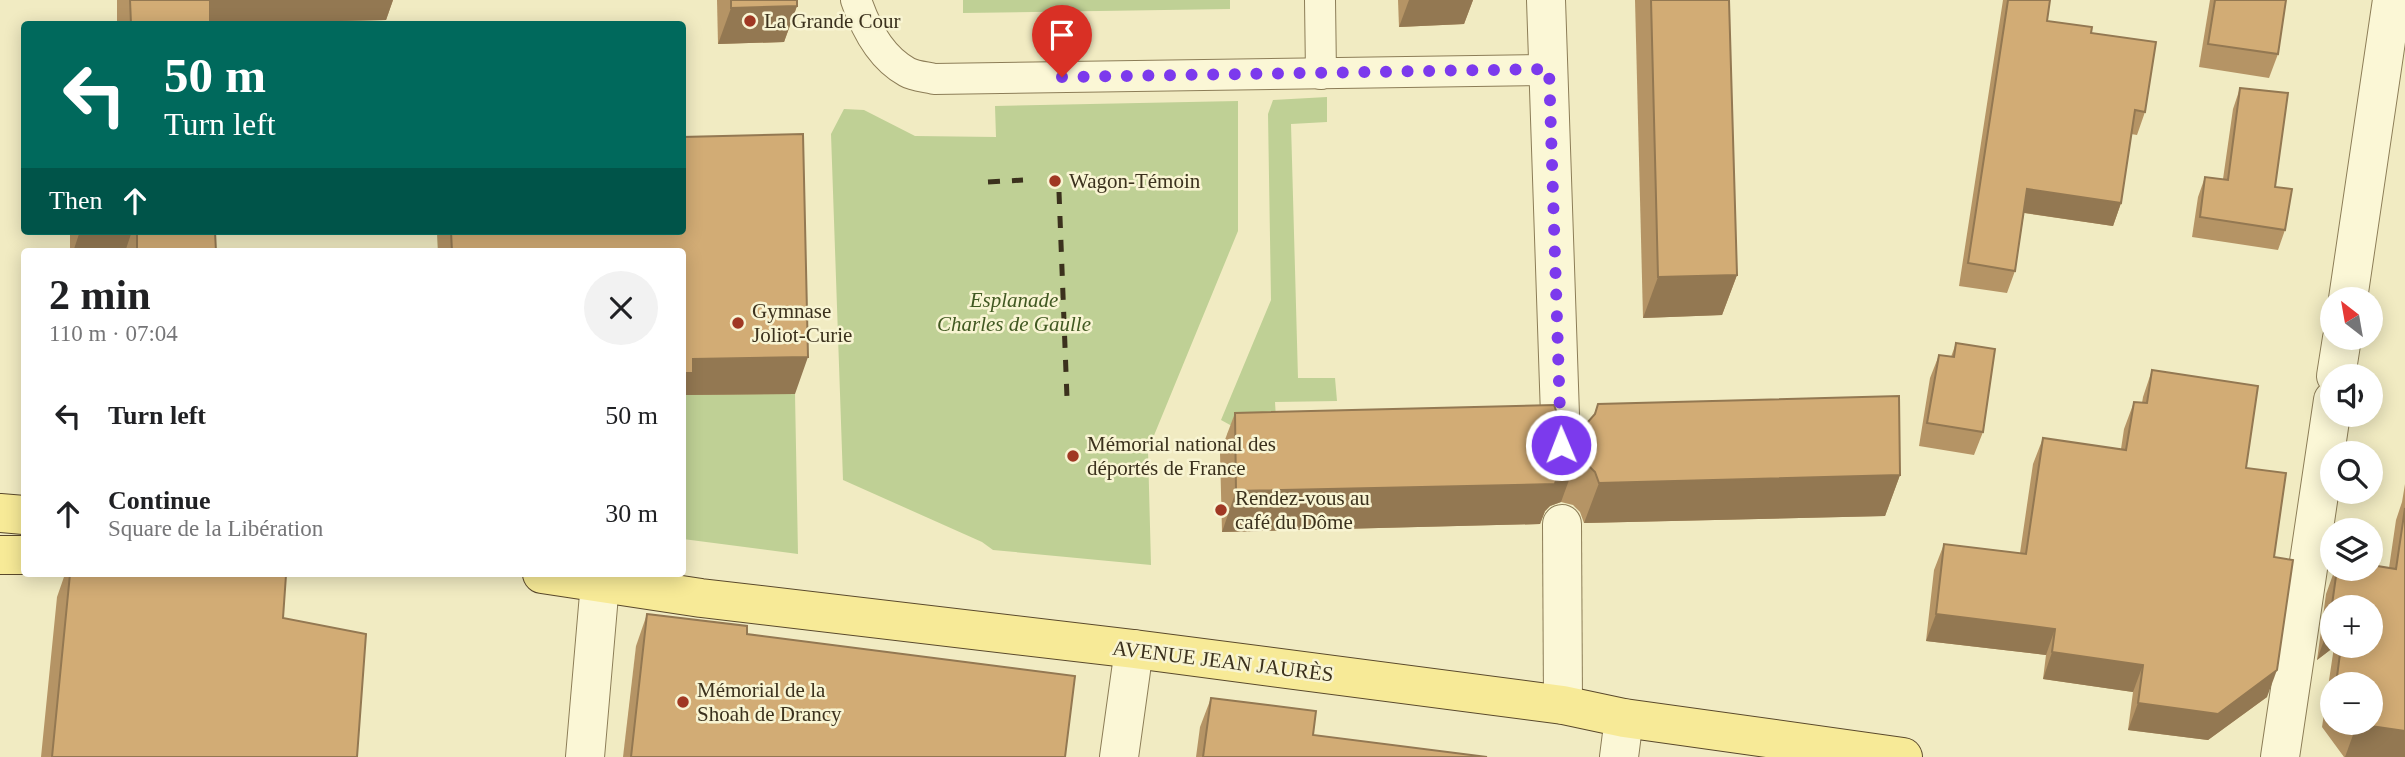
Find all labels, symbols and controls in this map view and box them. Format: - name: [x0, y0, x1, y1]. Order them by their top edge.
- pin: [1032, 5, 1092, 77]
- place label: La Grande Cour: [764, 9, 900, 33]
- marker: La Grande Cour: [742, 13, 758, 29]
- icon: arrive: [1043, 16, 1081, 54]
- text: 50 m: [164, 48, 266, 103]
- icon: left: [49, 49, 140, 140]
- text: Turn left: [164, 106, 276, 142]
- place label: Wagon-Témoin: [1069, 169, 1201, 193]
- marker: Wagon-Témoin: [1047, 173, 1063, 189]
- icon: ahead: [116, 182, 154, 220]
- text: Then: [49, 186, 102, 215]
- button: close: [584, 271, 658, 345]
- text: 2 min: [49, 272, 151, 318]
- north arrow: [2320, 287, 2384, 350]
- map controls: [2320, 287, 2383, 735]
- park label: Esplanade Charles de Gaulle: [937, 288, 1091, 336]
- place label: Gymnase Joliot-Curie: [752, 299, 852, 347]
- marker: Gymnase Joliot-Curie: [730, 315, 746, 331]
- text: 110 m · 07:04: [49, 321, 178, 346]
- button: sound: [2320, 364, 2383, 427]
- icon: left: [49, 397, 87, 435]
- text: Turn left: [108, 401, 206, 430]
- text: 50 m: [605, 401, 658, 430]
- position arrow: [1524, 408, 1598, 482]
- place label: Mémorial national des déportés de France: [1087, 432, 1276, 480]
- button: search: [2320, 441, 2383, 504]
- marker: Mémorial national des déportés de France: [1065, 448, 1081, 464]
- text: Continue: [108, 486, 211, 515]
- place label: Rendez-vous au café du Dôme: [1235, 486, 1370, 534]
- icon: ahead: [49, 495, 87, 533]
- text: 30 m: [605, 499, 658, 528]
- marker: Rendez-vous au café du Dôme: [1213, 502, 1229, 518]
- text: Square de la Libération: [108, 516, 323, 541]
- button: layers: [2320, 518, 2383, 581]
- button: +: [2320, 595, 2383, 658]
- street label: AVENUE JEAN JAURÈS: [1111, 636, 1335, 686]
- button: −: [2320, 672, 2383, 735]
- place label: Mémorial de la Shoah de Drancy: [697, 678, 842, 726]
- marker: Mémorial de la Shoah de Drancy: [675, 694, 691, 710]

